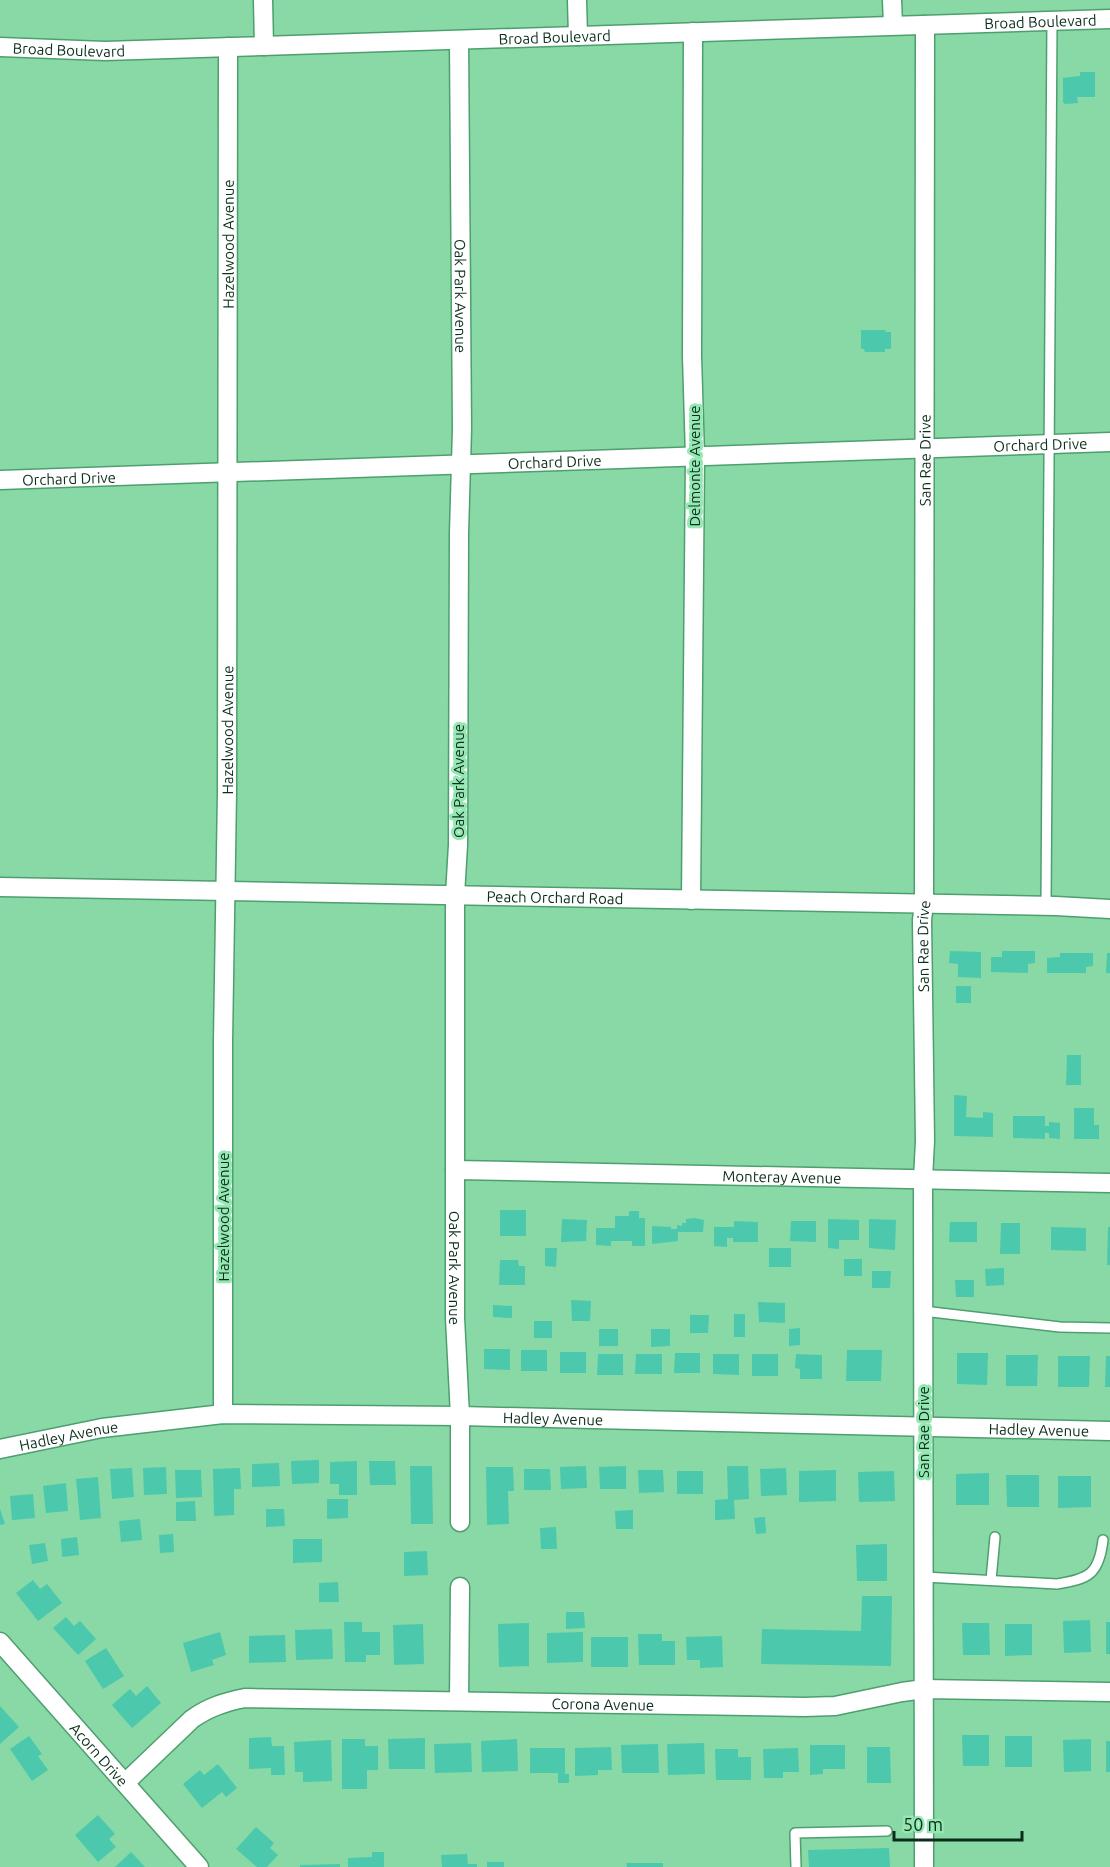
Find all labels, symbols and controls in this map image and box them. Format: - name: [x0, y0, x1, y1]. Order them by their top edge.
- street label: Broad Boulevard: [984, 11, 1097, 32]
- street label: Broad Boulevard: [498, 26, 611, 47]
- street label: Broad Boulevard: [12, 39, 125, 60]
- street label: Hazelwood Avenue: [219, 179, 236, 309]
- street label: Oak Park Avenue: [452, 239, 470, 353]
- street label: Delmonte Avenue: [686, 405, 703, 527]
- street label: San Rae Drive: [916, 414, 933, 506]
- street label: Orchard Drive: [993, 434, 1088, 454]
- street label: Orchard Drive: [507, 451, 602, 472]
- street label: Orchard Drive: [22, 468, 116, 488]
- street label: Hazelwood Avenue: [218, 665, 236, 795]
- street label: Oak Park Avenue: [450, 724, 467, 838]
- street label: Peach Orchard Road: [486, 887, 623, 907]
- street label: San Rae Drive: [913, 899, 933, 992]
- street label: Hazelwood Avenue: [215, 1152, 232, 1282]
- street label: Monteray Avenue: [722, 1167, 842, 1186]
- street label: Oak Park Avenue: [446, 1211, 464, 1325]
- street label: San Rae Drive: [915, 1386, 932, 1478]
- street label: Hadley Avenue: [503, 1408, 603, 1428]
- street label: Hadley Avenue: [18, 1418, 119, 1453]
- street label: Hadley Avenue: [988, 1420, 1089, 1439]
- street label: Corona Avenue: [551, 1694, 654, 1713]
- street label: Acorn Drive: [67, 1719, 132, 1789]
- scale bar: [894, 1804, 1022, 1842]
- text: 50 m: [903, 1814, 943, 1834]

